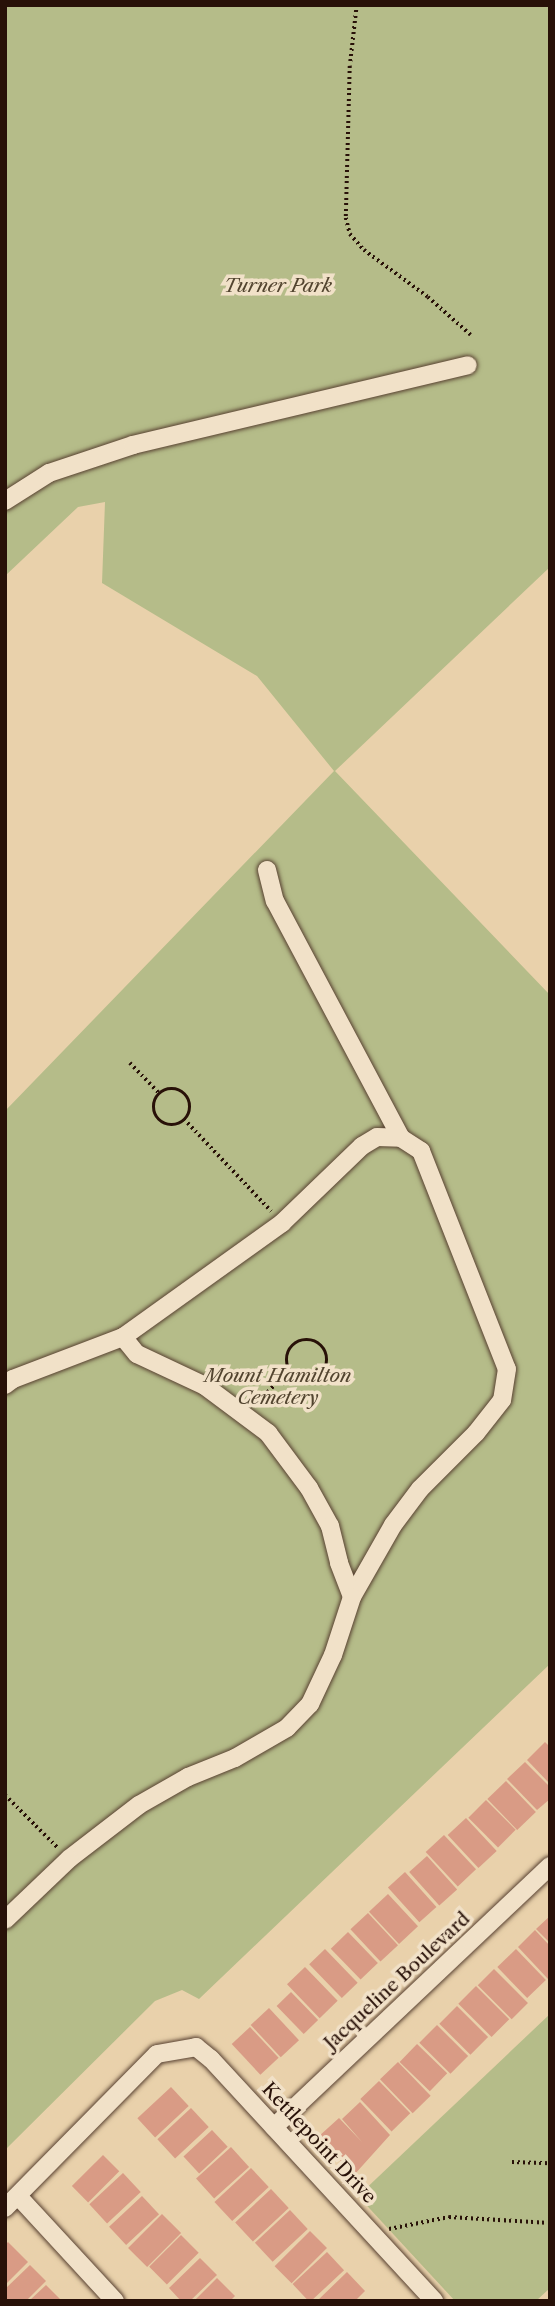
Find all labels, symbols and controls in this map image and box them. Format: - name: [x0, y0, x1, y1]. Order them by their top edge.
- park label: Turner Park: [224, 275, 332, 297]
- park label: Mount Hamilton Cemetery: [205, 1365, 351, 1409]
- street label: Jacqueline Boulevard: [319, 1908, 475, 2054]
- street label: Kettlepoint Drive: [257, 2078, 381, 2208]

